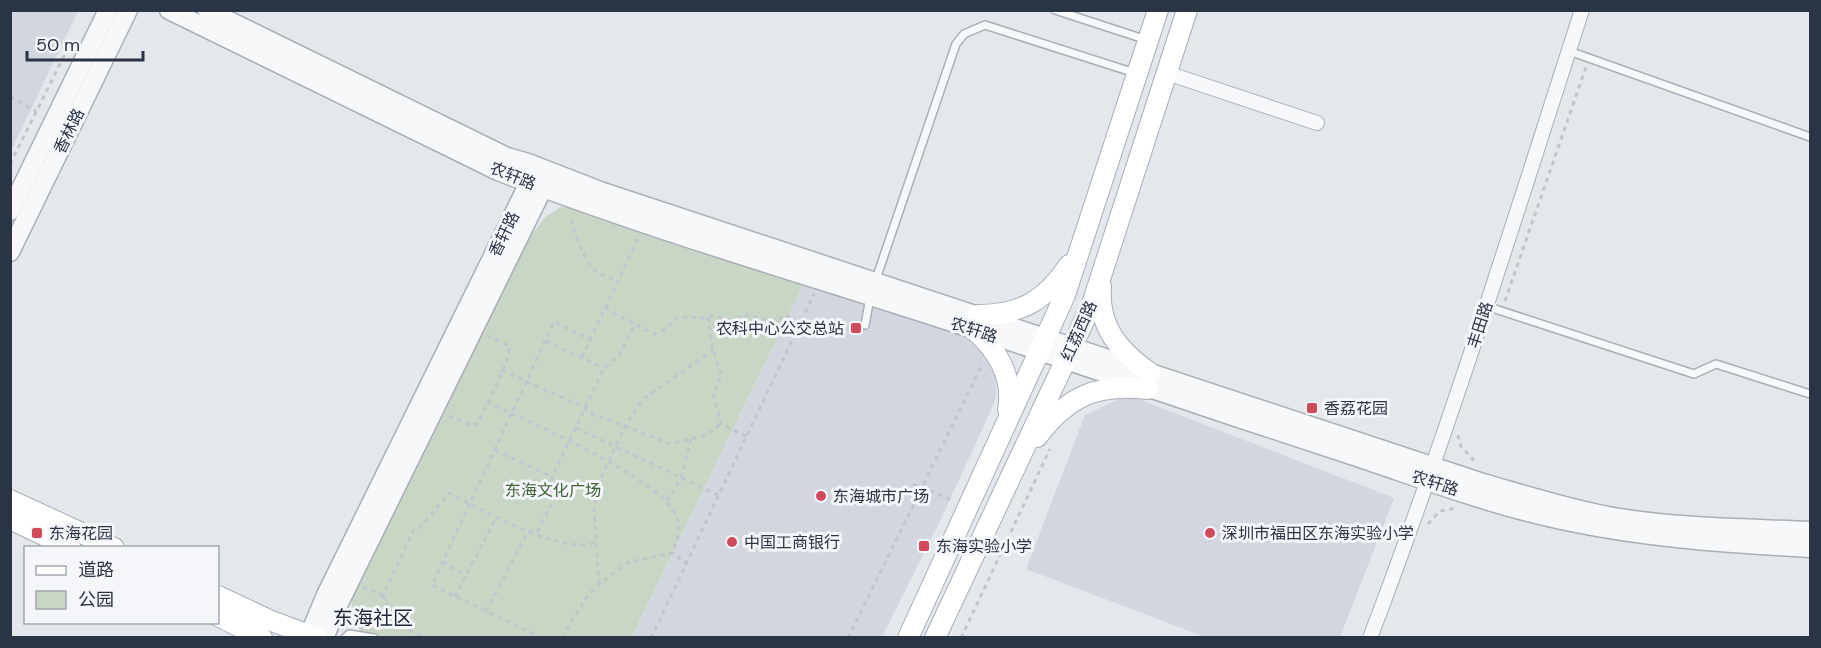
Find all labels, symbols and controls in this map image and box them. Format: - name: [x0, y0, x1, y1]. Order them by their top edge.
- scale bar: [27, 24, 142, 62]
- text: 50 m: [36, 33, 80, 57]
- street label: 香林路: [49, 105, 89, 157]
- street label: 农轩路: [487, 157, 539, 195]
- street label: 香轩路: [484, 208, 524, 260]
- street label: 红荔西路: [1056, 297, 1102, 365]
- street label: 丰田路: [1463, 299, 1497, 351]
- street label: 农轩路: [948, 313, 1000, 347]
- place label: 农科中心公交总站: [716, 318, 844, 339]
- marker: 农科中心公交总站: [849, 321, 863, 335]
- place label: 香荔花园: [1324, 398, 1388, 419]
- marker: 香荔花园: [1305, 401, 1319, 415]
- street label: 农轩路: [1409, 466, 1461, 500]
- park label: 东海文化广场: [505, 480, 601, 501]
- place label: 东海城市广场: [833, 486, 929, 507]
- marker: 东海城市广场: [814, 489, 828, 503]
- place label: 东海花园: [49, 523, 113, 544]
- place label: 深圳市福田区东海实验小学: [1222, 523, 1414, 544]
- marker: 东海花园: [30, 526, 44, 540]
- marker: 深圳市福田区东海实验小学: [1203, 526, 1217, 540]
- place label: 中国工商银行: [744, 532, 840, 553]
- marker: 中国工商银行: [725, 535, 739, 549]
- place label: 东海实验小学: [936, 536, 1032, 557]
- marker: 东海实验小学: [917, 539, 931, 553]
- legend: [24, 546, 219, 624]
- text: 道路: [78, 558, 114, 582]
- text: 公园: [78, 588, 114, 612]
- district label: 东海社区: [333, 605, 413, 631]

